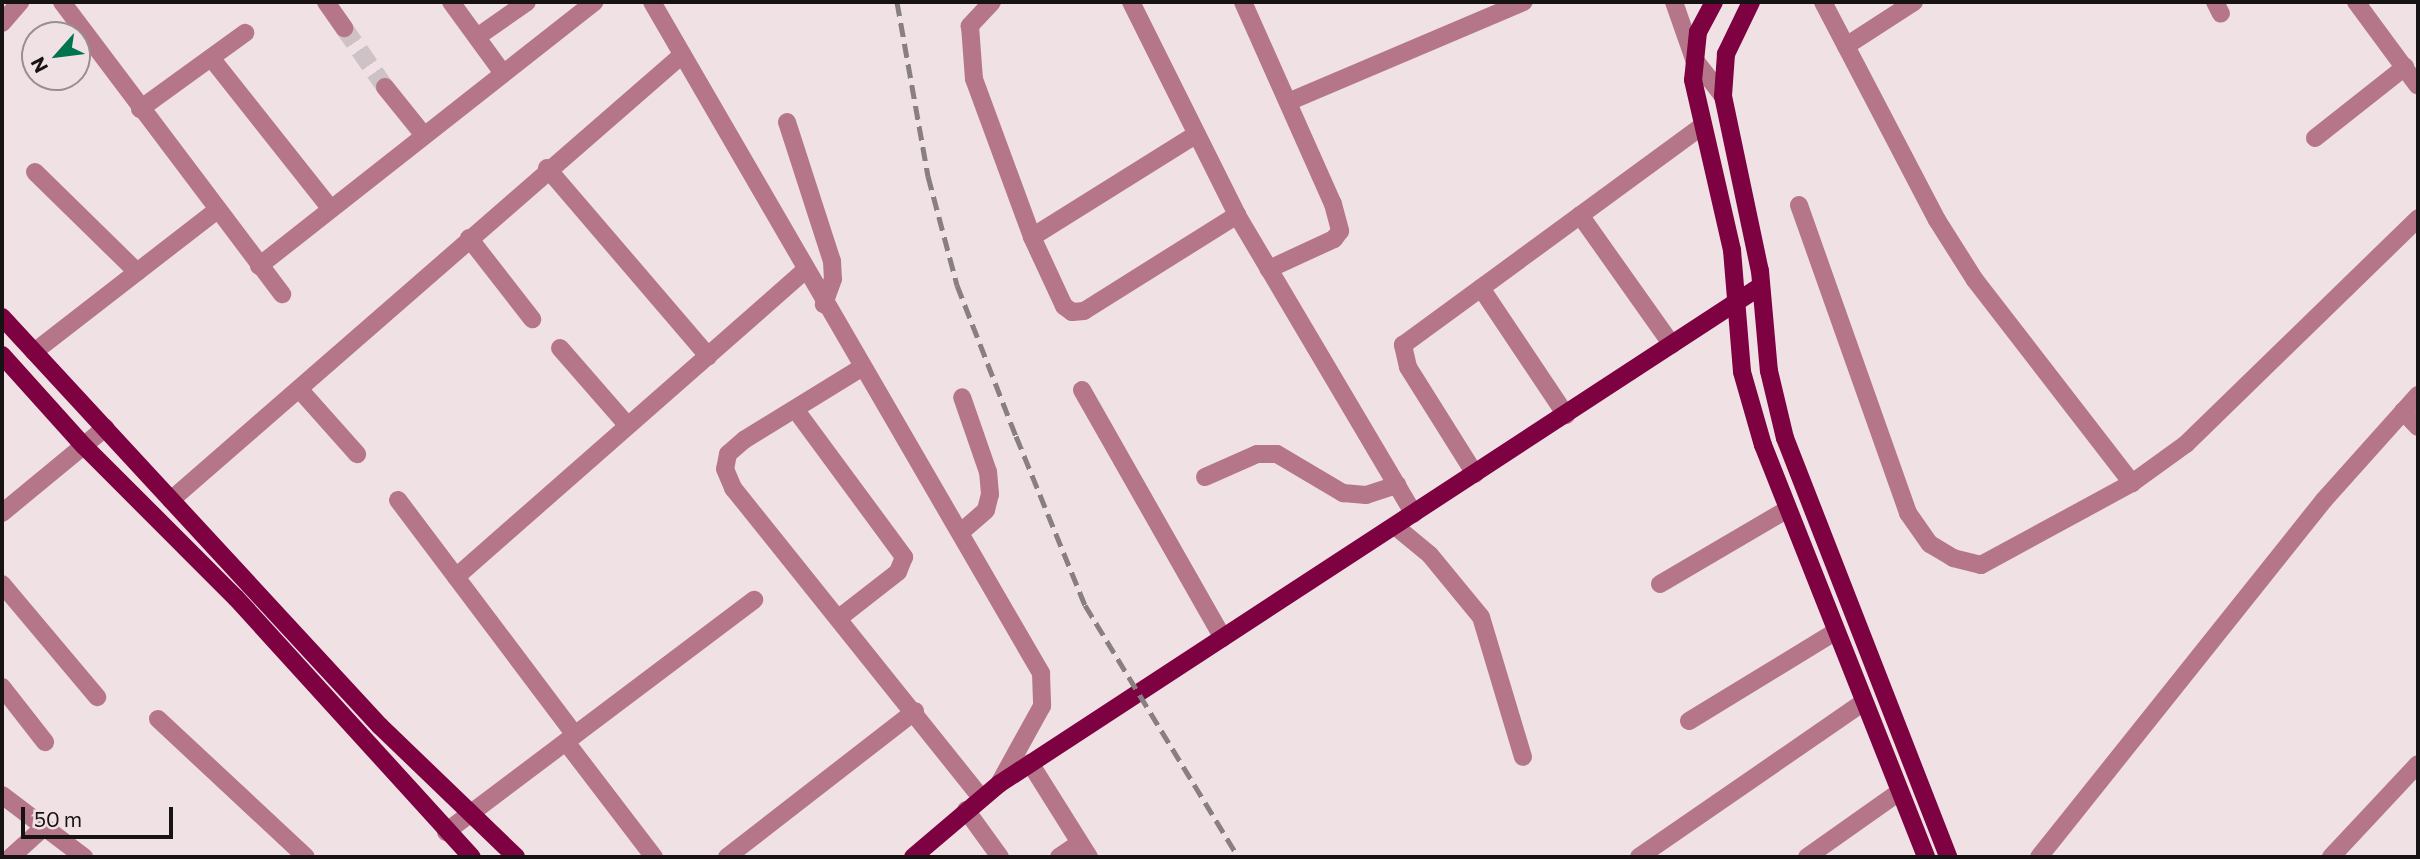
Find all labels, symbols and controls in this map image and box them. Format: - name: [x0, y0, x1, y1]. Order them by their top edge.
- north arrow: [21, 21, 91, 91]
- text: N: [25, 53, 52, 77]
- scale bar: [24, 792, 177, 836]
- text: 50 m: [34, 806, 82, 831]

